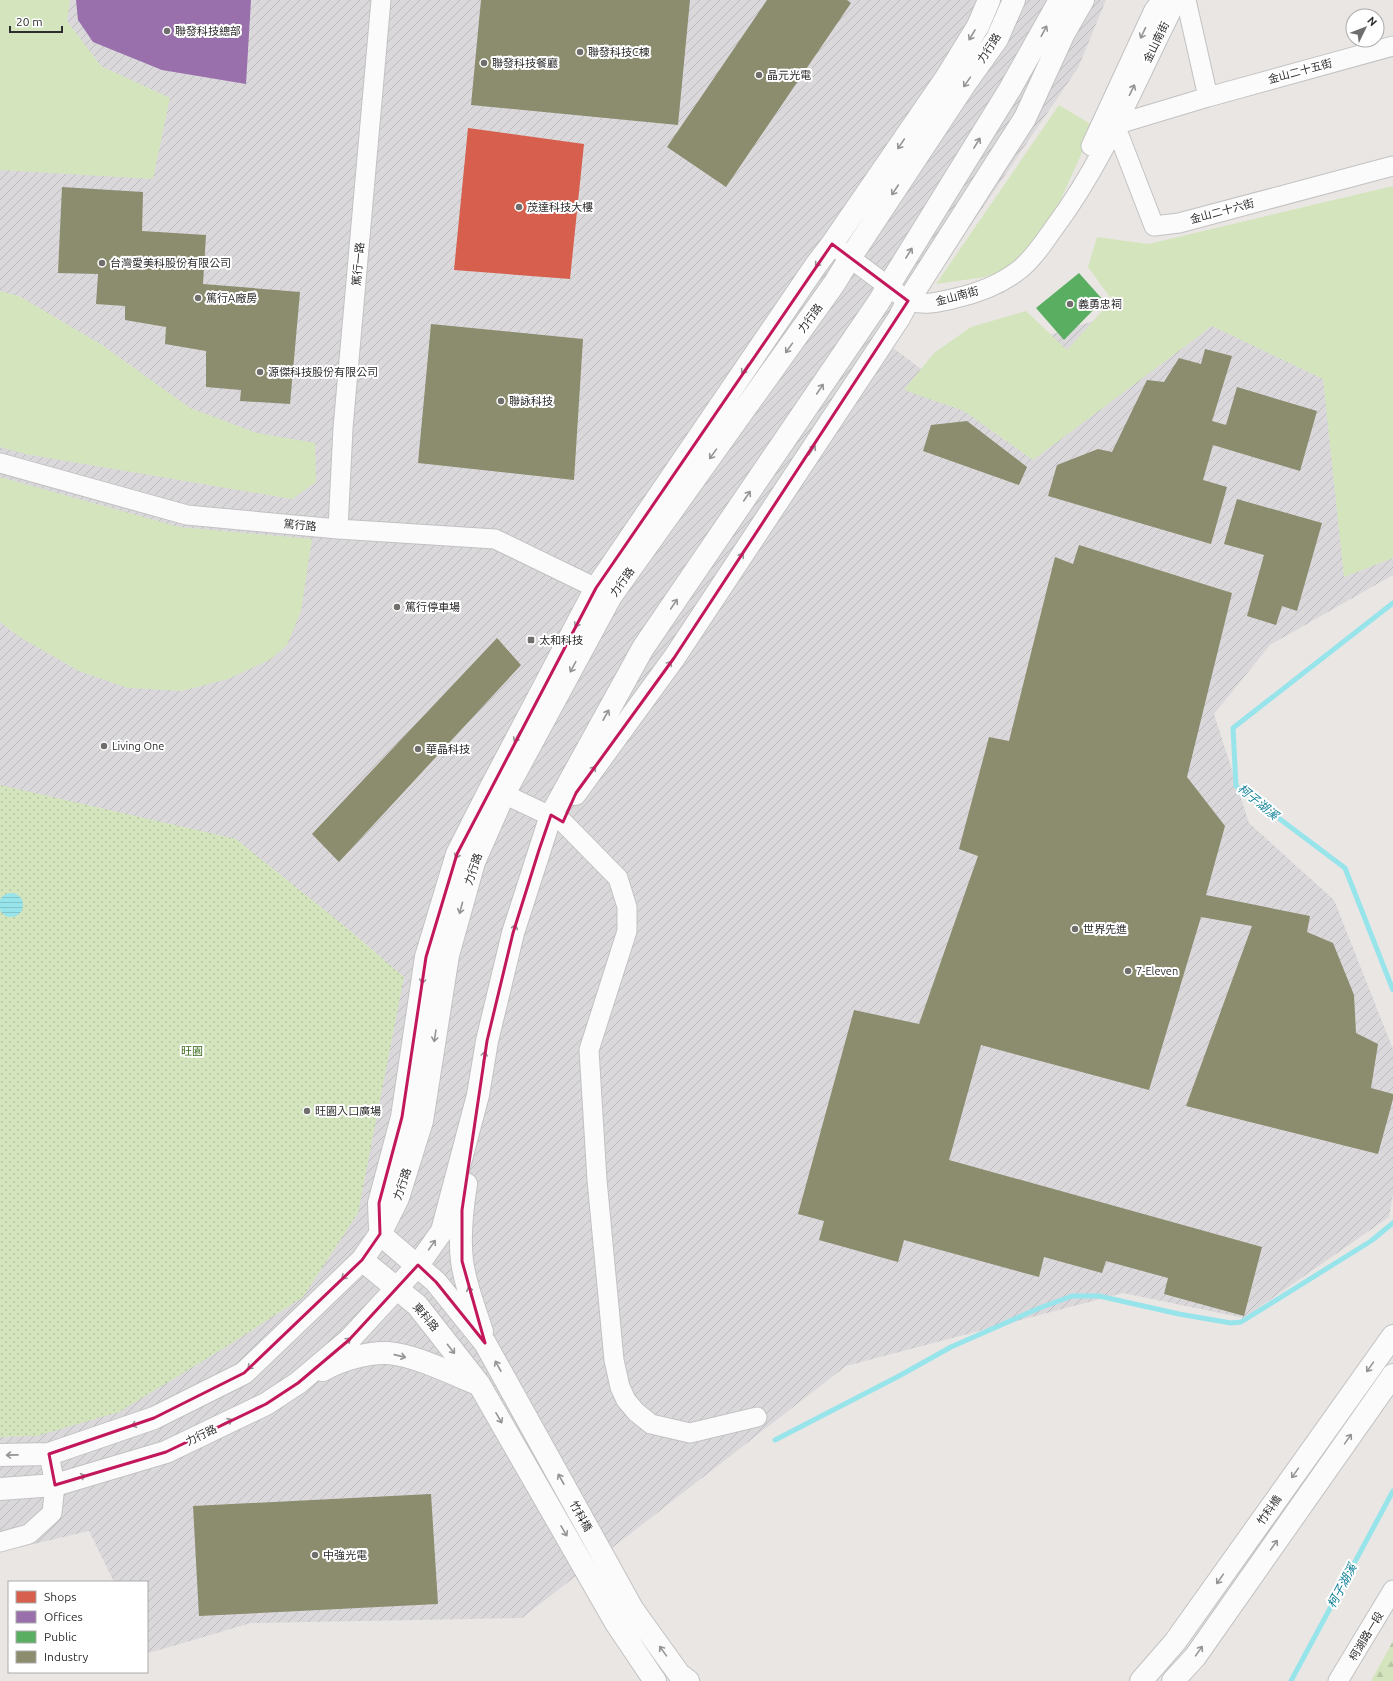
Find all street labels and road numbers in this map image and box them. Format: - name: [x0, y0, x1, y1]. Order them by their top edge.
- street label: 金山南街: [1141, 20, 1171, 64]
- street label: 力行路: [975, 31, 1003, 65]
- street label: 金山二十五街: [1267, 57, 1333, 85]
- street label: 金山二十六街: [1189, 197, 1255, 225]
- street label: 篤行一路: [350, 242, 366, 286]
- street label: 金山南街: [934, 285, 980, 307]
- street label: 力行路: [795, 301, 825, 335]
- street label: 篤行路: [283, 518, 317, 532]
- street label: 力行路: [608, 565, 636, 599]
- street label: 力行路: [462, 851, 484, 887]
- street label: 力行路: [391, 1166, 413, 1202]
- street label: 東科路: [411, 1301, 441, 1333]
- street label: 力行路: [184, 1422, 218, 1448]
- street label: 竹科橋: [1255, 1493, 1283, 1527]
- street label: 竹科橋: [568, 1499, 594, 1533]
- street label: 柯湖路一段: [1347, 1609, 1385, 1663]

